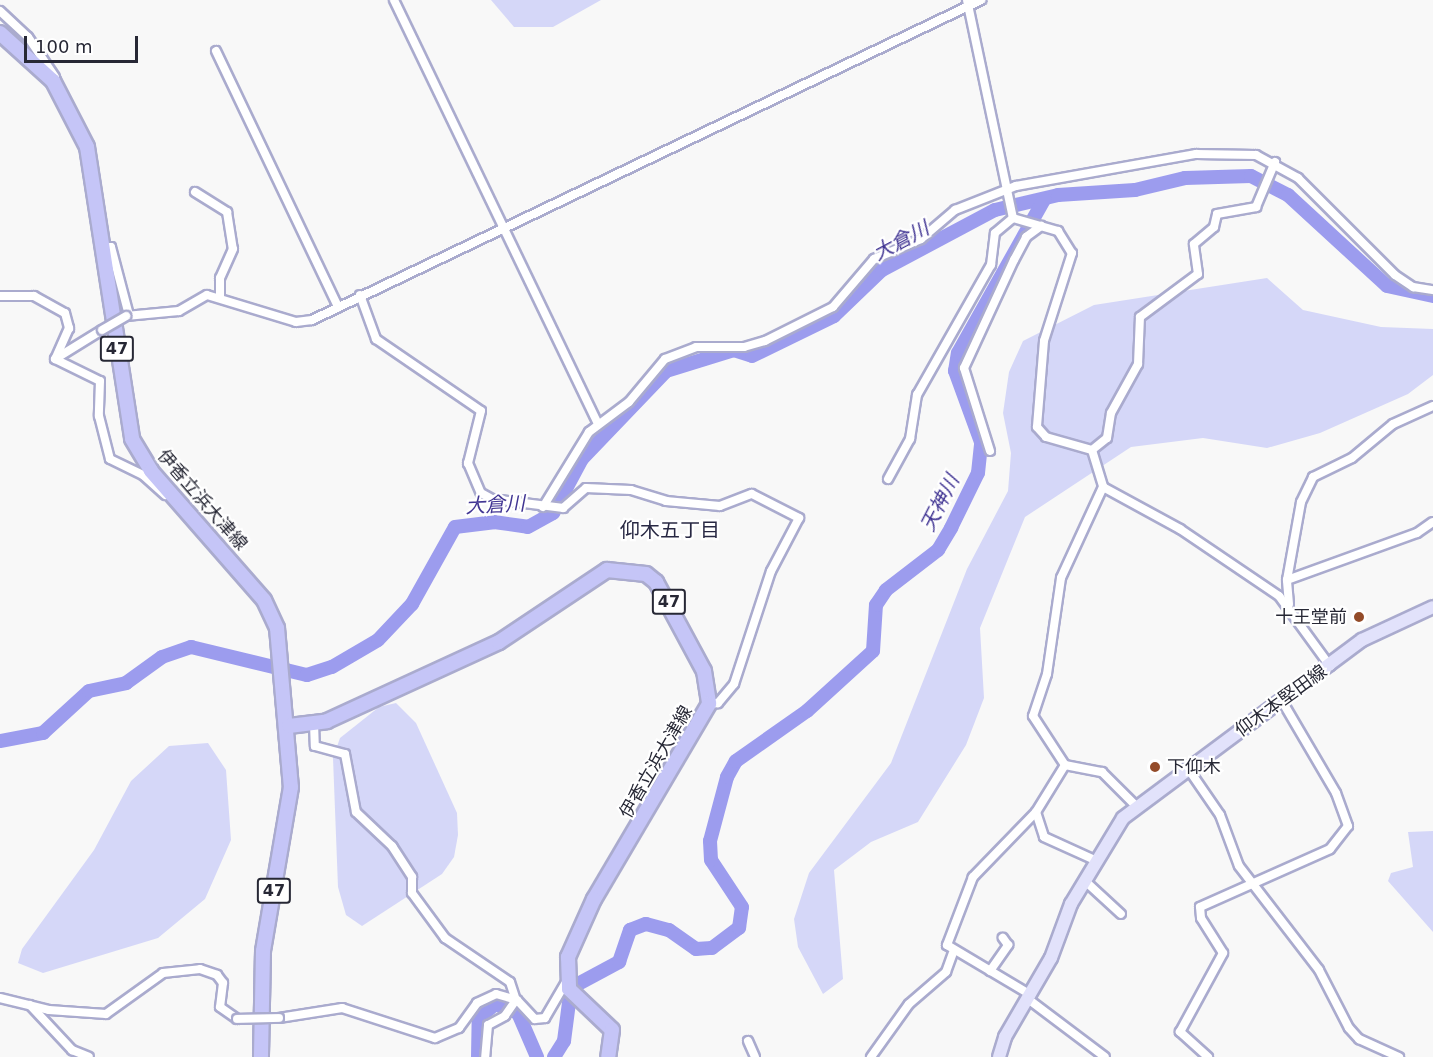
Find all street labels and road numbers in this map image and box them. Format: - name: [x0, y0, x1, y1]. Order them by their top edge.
- road number: 47: [99, 336, 135, 362]
- street label: 伊香立浜大津線: [153, 445, 251, 555]
- road number: 47: [651, 589, 687, 615]
- street label: 仰木本堅田線: [1231, 661, 1331, 741]
- street label: 伊香立浜大津線: [615, 702, 697, 822]
- road number: 47: [256, 878, 292, 904]

